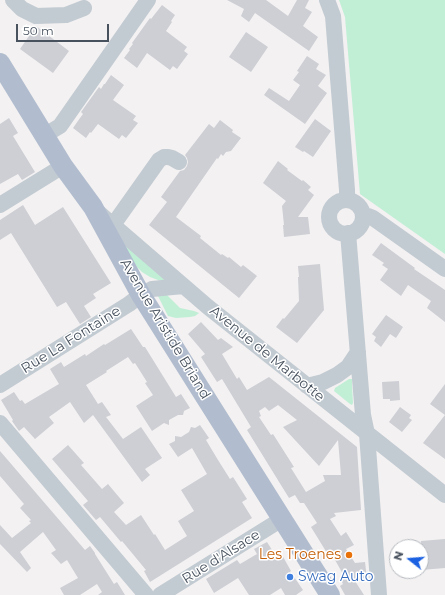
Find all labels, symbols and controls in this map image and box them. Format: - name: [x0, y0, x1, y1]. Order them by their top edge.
- scale bar: [18, 16, 111, 42]
- text: 50 m: [23, 23, 54, 38]
- street label: Avenue Aristide Briand: [116, 256, 214, 402]
- street label: Rue La Fontaine: [18, 303, 124, 377]
- street label: Avenue de Marbotte: [206, 303, 328, 405]
- street label: Rue d'Alsace: [179, 526, 263, 588]
- north arrow: [389, 539, 429, 579]
- place label: Les Troenes: [259, 547, 341, 563]
- text: N: [390, 549, 406, 562]
- marker: Les Troenes: [344, 550, 354, 560]
- place label: Swag Auto: [298, 569, 374, 585]
- marker: Swag Auto: [285, 572, 295, 582]

